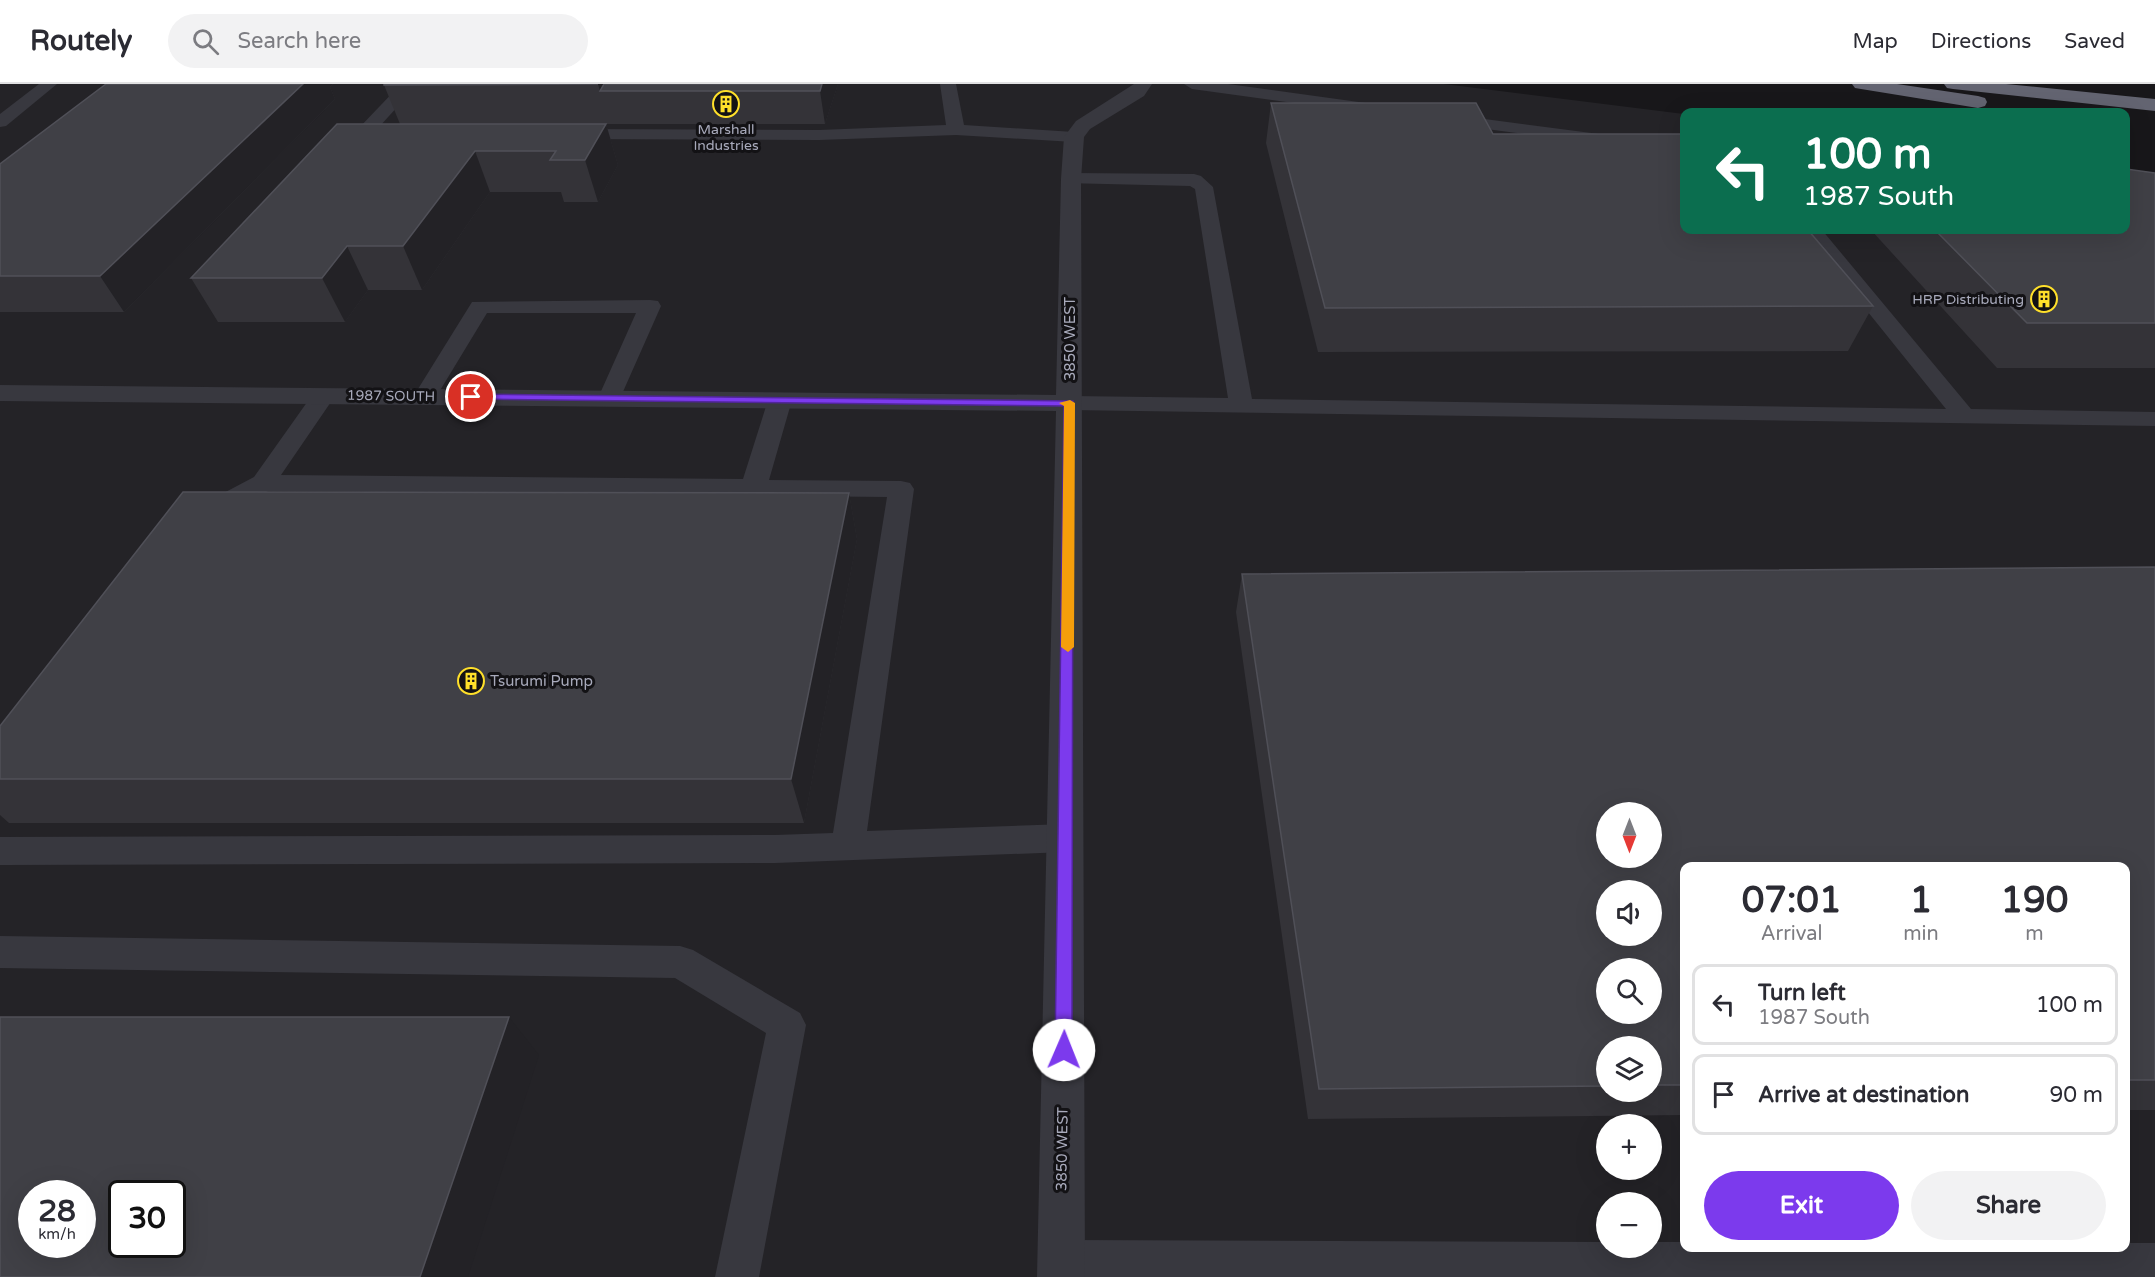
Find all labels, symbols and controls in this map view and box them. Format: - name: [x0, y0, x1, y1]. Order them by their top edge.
- search box: [168, 14, 588, 68]
- text: Routely: [30, 24, 132, 58]
- icon: search: [189, 25, 222, 58]
- text: Search here: [237, 28, 361, 54]
- text: Map: [1852, 29, 1898, 54]
- text: Directions: [1931, 29, 2031, 54]
- text: Saved: [2064, 29, 2125, 54]
- building icon: Marshall Industries: [711, 89, 741, 119]
- place label: Marshall Industries: [693, 121, 759, 154]
- text: 100 m: [1803, 129, 1932, 180]
- icon: left: [1704, 132, 1782, 210]
- text: 1987 South: [1803, 180, 1954, 213]
- building icon: HRP Distributing: [2029, 284, 2059, 314]
- place label: HRP Distributing: [1912, 291, 2024, 308]
- street label: 3850 WEST: [1061, 297, 1079, 381]
- pin: [445, 371, 496, 422]
- icon: arrive: [454, 380, 487, 413]
- street label: 1987 SOUTH: [347, 387, 435, 405]
- building icon: Tsurumi Pump: [456, 666, 486, 696]
- place label: Tsurumi Pump: [490, 672, 593, 690]
- north arrow: [1596, 802, 1662, 868]
- map controls: [1596, 802, 1662, 1258]
- text: 07:01: [1742, 879, 1842, 922]
- text: 1: [1910, 879, 1932, 922]
- text: 190: [2000, 879, 2068, 922]
- button: sound: [1596, 880, 1662, 946]
- text: Arrival: [1761, 922, 1823, 946]
- text: min: [1903, 922, 1939, 946]
- text: m: [2025, 922, 2044, 946]
- button: search: [1596, 958, 1662, 1024]
- text: Turn left: [1758, 980, 1846, 1006]
- icon: left: [1707, 988, 1740, 1021]
- text: 100 m: [2036, 992, 2103, 1018]
- text: 1987 South: [1758, 1006, 1870, 1030]
- position arrow: [1032, 1018, 1096, 1082]
- button: layers: [1596, 1036, 1662, 1102]
- icon: arrive: [1707, 1078, 1740, 1111]
- text: Arrive at destination: [1758, 1082, 1969, 1108]
- text: 90 m: [2049, 1082, 2103, 1108]
- street label: 3850 WEST: [1052, 1107, 1072, 1191]
- button: +: [1596, 1114, 1662, 1180]
- button: Exit: [1704, 1171, 1899, 1240]
- button: Share: [1911, 1171, 2106, 1240]
- speed limit sign: 30: [108, 1180, 186, 1258]
- button: −: [1596, 1192, 1662, 1258]
- text: 28: [38, 1193, 76, 1230]
- text: km/h: [38, 1225, 76, 1243]

